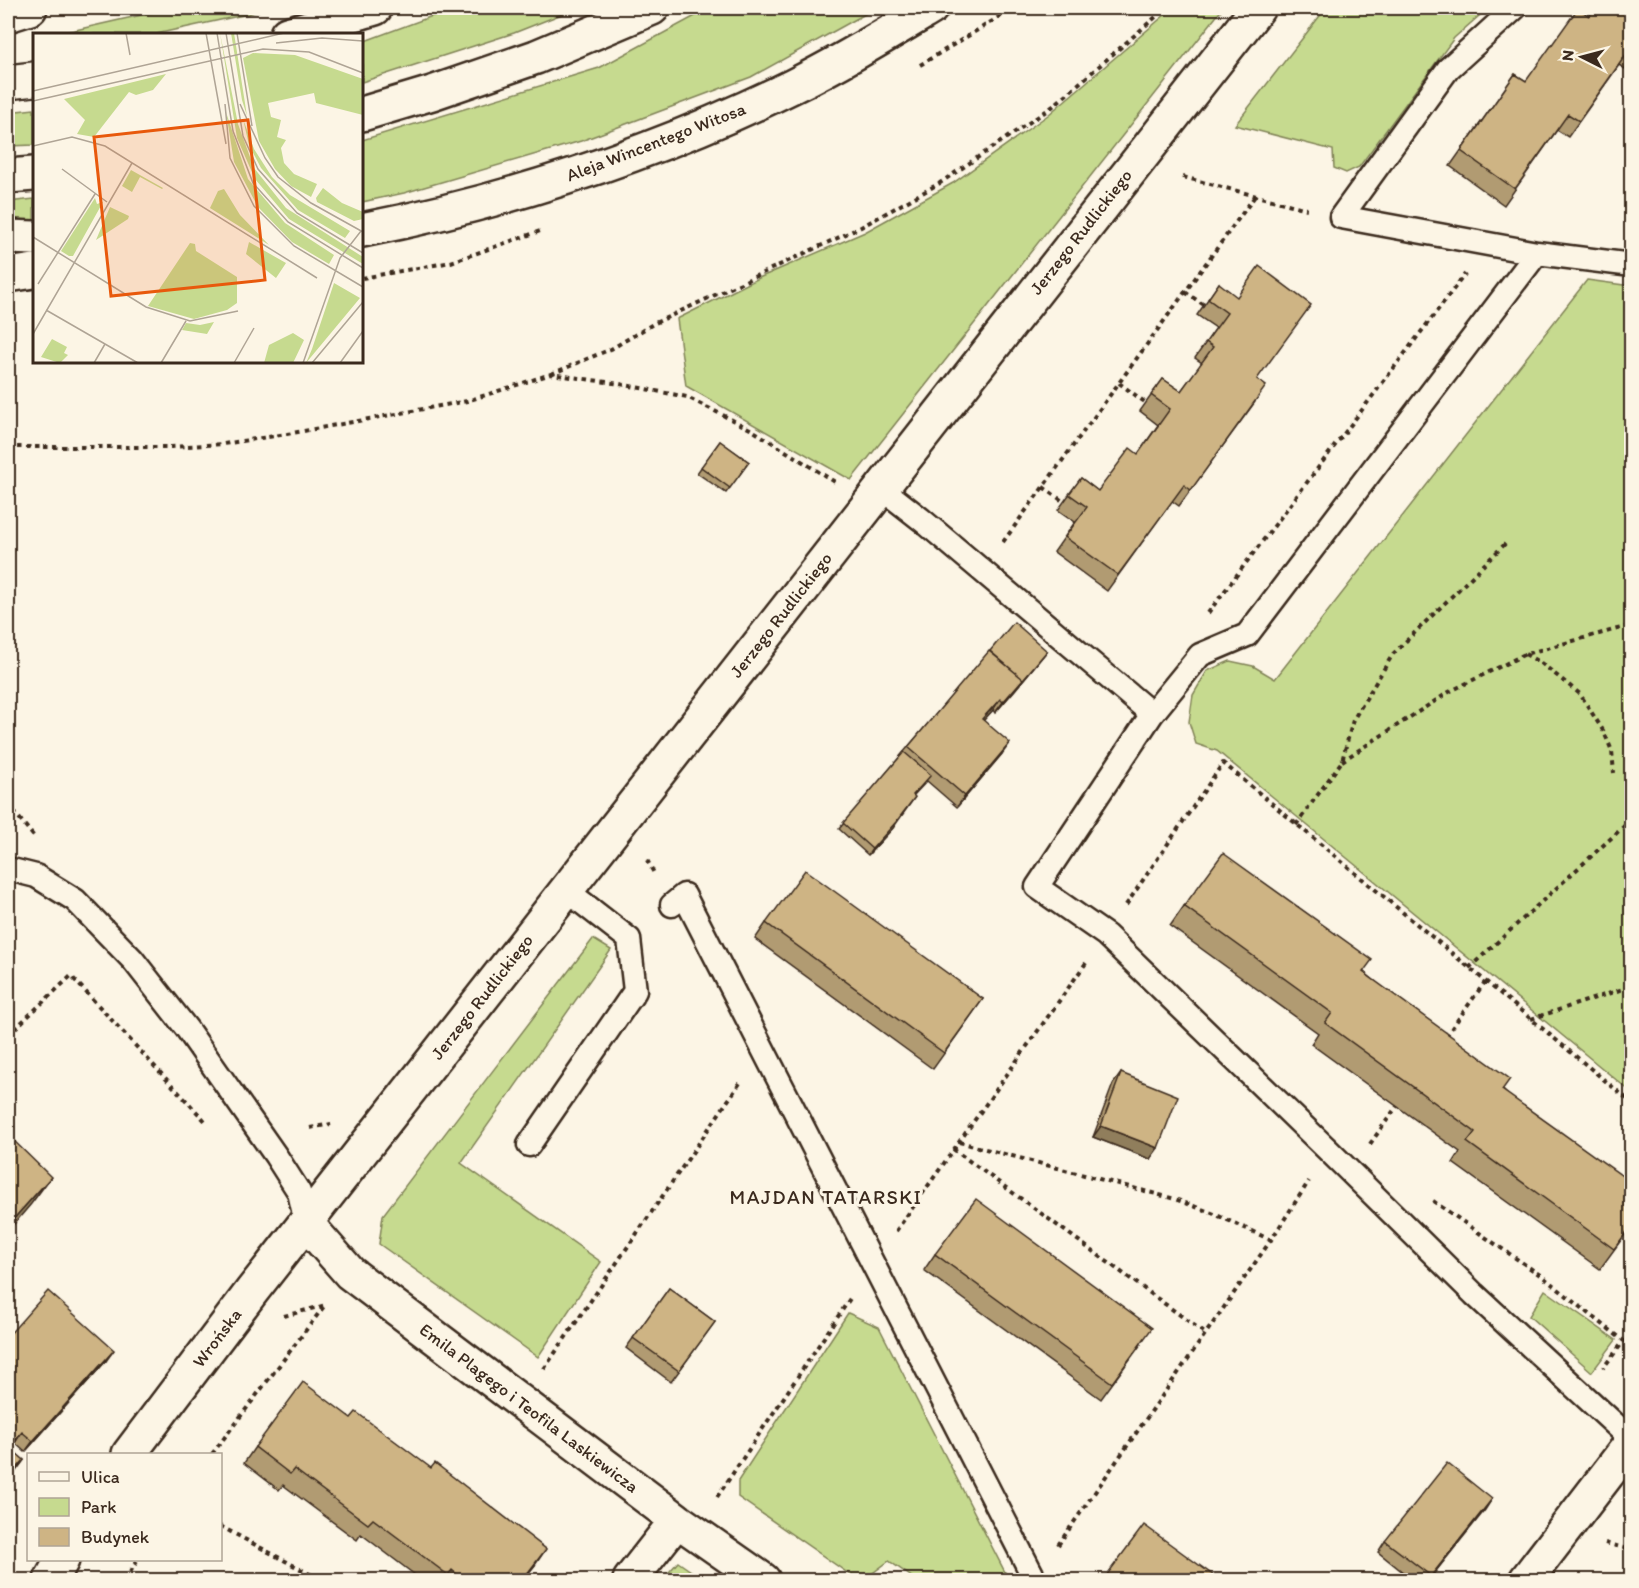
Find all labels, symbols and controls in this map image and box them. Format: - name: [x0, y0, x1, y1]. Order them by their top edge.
- north arrow: [1552, 27, 1612, 87]
- inset map: [33, 33, 363, 363]
- text: N: [1558, 49, 1578, 62]
- street label: Aleja Wincentego Witosa: [563, 97, 749, 186]
- street label: Jerzego Rudlickiego: [1025, 165, 1137, 299]
- street label: Jerzego Rudlickiego: [725, 548, 837, 682]
- street label: Jerzego Rudlickiego: [426, 930, 538, 1064]
- district label: MAJDAN TATARSKI: [730, 1185, 922, 1209]
- street label: Wrońska: [188, 1304, 246, 1372]
- street label: Emila Plagego i Teofila Laskiewicza: [415, 1318, 643, 1498]
- legend: [27, 1453, 222, 1561]
- text: Ulica: [81, 1466, 120, 1488]
- text: Park: [81, 1496, 116, 1518]
- text: Budynek: [81, 1526, 150, 1548]

